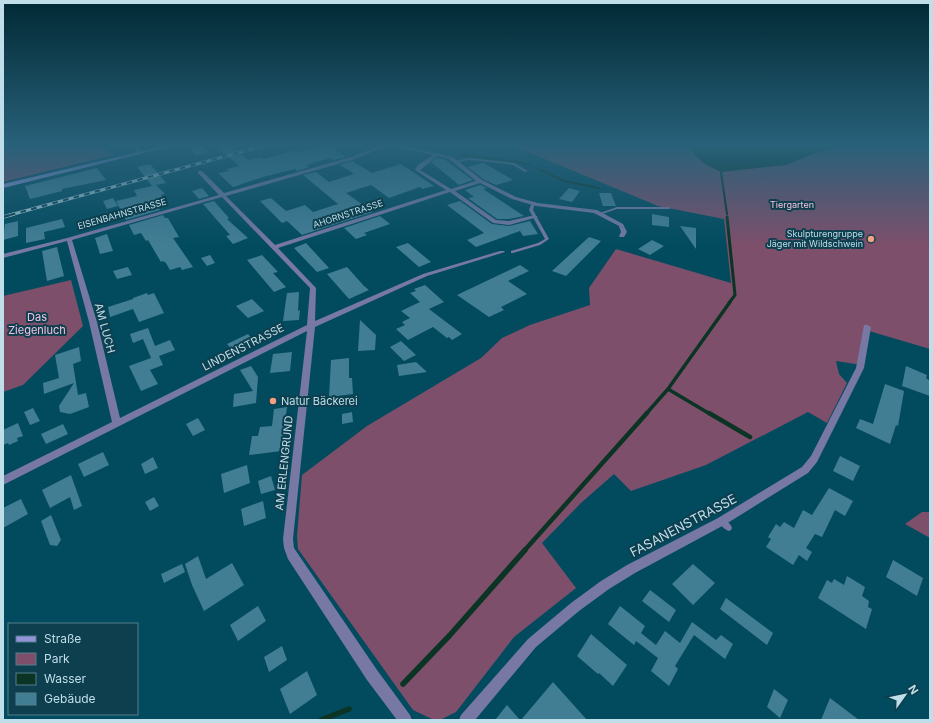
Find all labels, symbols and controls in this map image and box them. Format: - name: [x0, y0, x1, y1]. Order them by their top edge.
- street label: EISENBAHNSTRASSE: [76, 196, 168, 231]
- street label: AHORNSTRASSE: [311, 197, 384, 230]
- park label: Tiergarten: [770, 199, 814, 210]
- place label: Skulpturengruppe Jäger mit Wildschwein: [767, 228, 863, 249]
- marker: Skulpturengruppe Jäger mit Wildschwein: [866, 234, 876, 244]
- street label: AM LUCH: [92, 301, 118, 355]
- park label: Das Ziegenluch: [8, 310, 66, 337]
- street label: LINDENSTRASSE: [200, 320, 286, 374]
- place label: Natur Bäckerei: [281, 394, 358, 408]
- marker: Natur Bäckerei: [268, 396, 278, 406]
- street label: AM ERLENGRUND: [272, 415, 296, 511]
- street label: FASANENSTRASSE: [627, 490, 739, 560]
- legend: [8, 623, 138, 715]
- text: Straße: [44, 631, 81, 646]
- text: Park: [44, 651, 70, 666]
- text: Wasser: [44, 671, 87, 686]
- north arrow: [885, 675, 925, 715]
- text: N: [905, 682, 922, 697]
- text: Gebäude: [44, 691, 96, 706]

